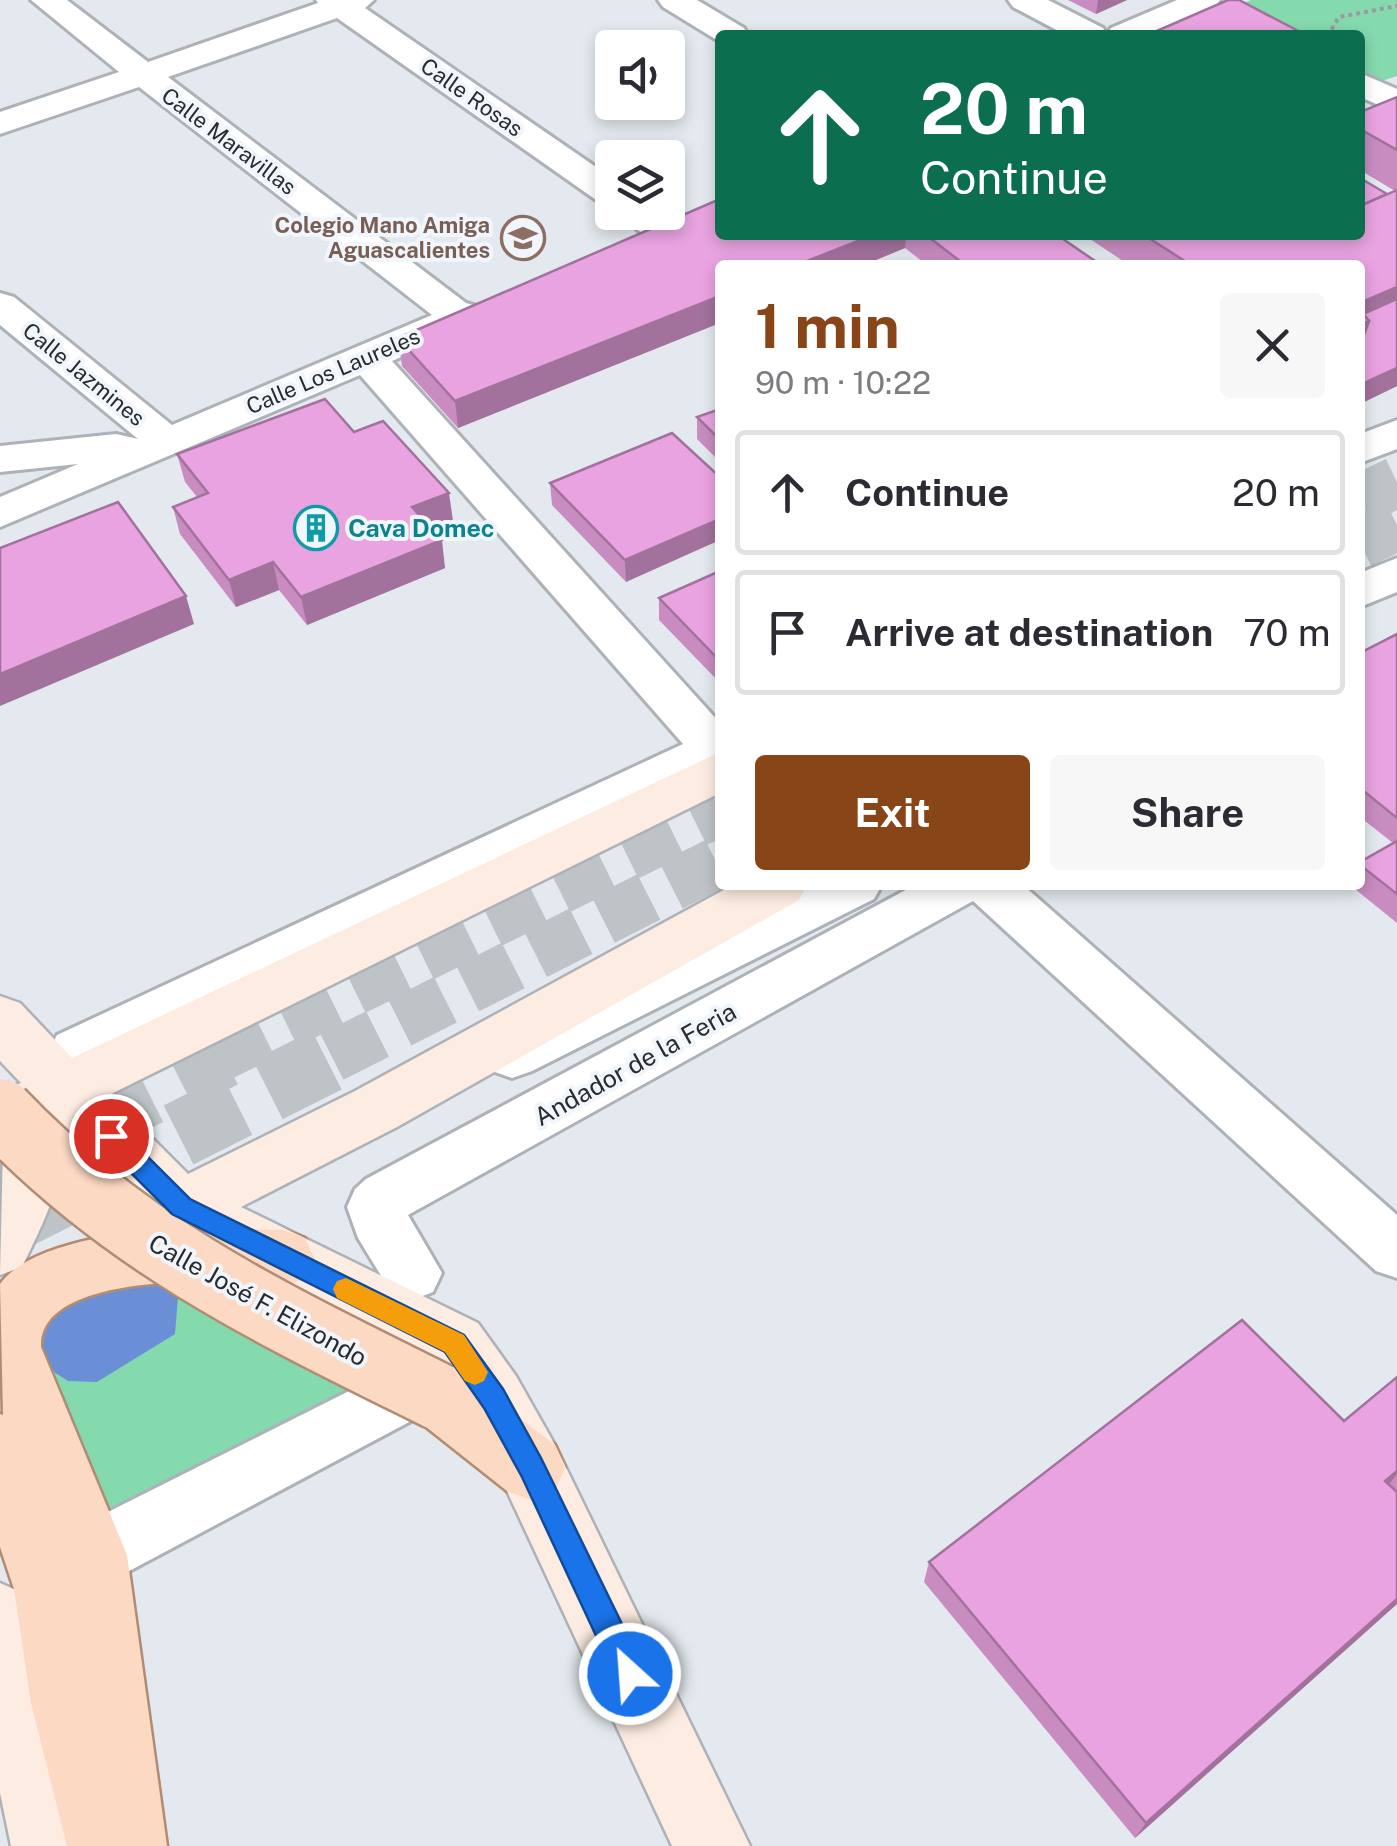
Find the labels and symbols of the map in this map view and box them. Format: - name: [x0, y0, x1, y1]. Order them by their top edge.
- street label: Calle Rosas: [416, 52, 528, 142]
- street label: Calle Maravillas: [157, 82, 301, 200]
- place label: Colegio Mano Amiga Aguascalientes: [274, 212, 490, 263]
- school or university icon: Colegio Mano Amiga Aguascalientes: [500, 215, 546, 261]
- street label: Calle Jazmines: [18, 317, 150, 431]
- street label: Calle Los Laureles: [242, 323, 424, 419]
- building icon: Cava Domec: [293, 505, 339, 551]
- place label: Cava Domec: [348, 513, 495, 543]
- street label: Andador de la Feria: [529, 996, 741, 1132]
- pin: [69, 1094, 154, 1179]
- street label: Calle José F. Elizondo: [144, 1228, 372, 1372]
- position arrow: [578, 1622, 682, 1726]

